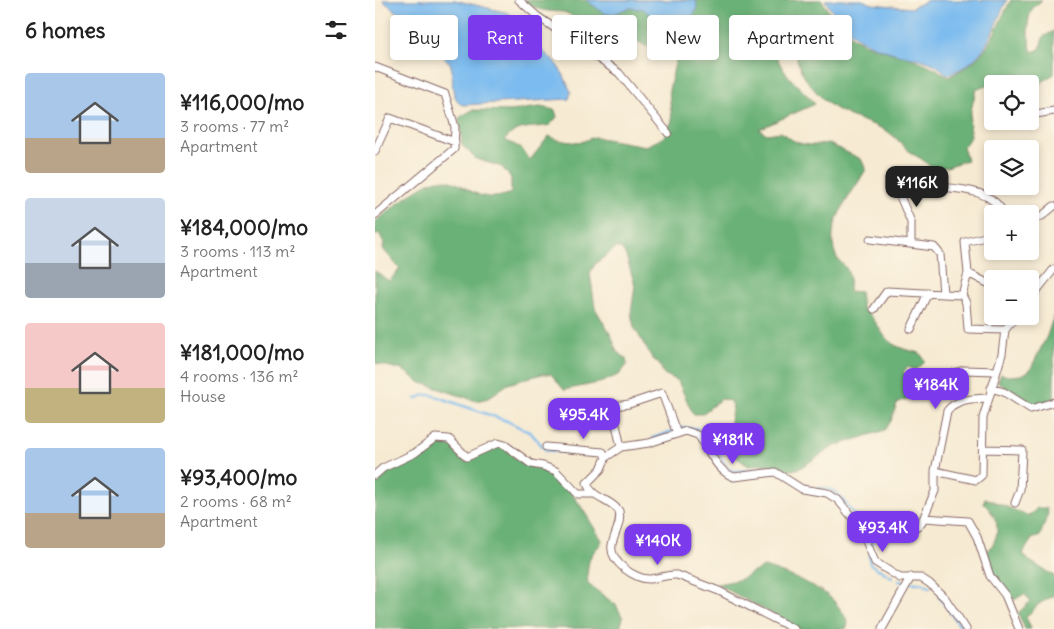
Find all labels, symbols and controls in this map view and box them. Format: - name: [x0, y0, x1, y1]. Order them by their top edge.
- chip: Buy: [390, 15, 458, 60]
- chip: Rent: [468, 15, 542, 60]
- chip: Filters: [552, 15, 637, 60]
- chip: New: [647, 15, 719, 60]
- chip: Apartment: [729, 15, 852, 60]
- icon: filters: [322, 16, 350, 44]
- text: 6 homes: [25, 17, 105, 44]
- map controls: [984, 75, 1039, 325]
- button: locate: [984, 75, 1039, 130]
- text: ¥116,000/mo: [180, 89, 304, 116]
- icon: home: [65, 93, 125, 153]
- text: 3 rooms · 77 m²: [180, 116, 289, 136]
- text: Apartment: [180, 136, 258, 156]
- button: layers: [984, 140, 1039, 195]
- pin: ¥116K: [882, 166, 952, 208]
- text: ¥116K: [896, 172, 938, 192]
- button: +: [984, 205, 1039, 260]
- text: ¥184,000/mo: [180, 214, 308, 241]
- icon: home: [65, 218, 125, 278]
- text: 3 rooms · 113 m²: [180, 241, 295, 261]
- text: Apartment: [180, 261, 258, 281]
- button: −: [984, 270, 1039, 325]
- text: ¥181,000/mo: [180, 339, 304, 366]
- icon: home: [65, 343, 125, 403]
- text: 4 rooms · 136 m²: [180, 366, 298, 386]
- pin: ¥184K: [901, 368, 971, 410]
- text: ¥184K: [914, 374, 958, 394]
- text: House: [180, 386, 226, 406]
- pin: ¥95.4K: [543, 398, 625, 440]
- text: ¥95.4K: [559, 404, 609, 424]
- pin: ¥181K: [698, 422, 768, 465]
- text: ¥181K: [712, 429, 754, 449]
- text: ¥93,400/mo: [180, 464, 297, 491]
- icon: home: [65, 468, 125, 528]
- text: 2 rooms · 68 m²: [180, 491, 292, 511]
- pin: ¥93.4K: [842, 510, 924, 553]
- text: Apartment: [180, 511, 258, 531]
- text: ¥93.4K: [858, 517, 908, 537]
- pin: ¥140K: [623, 524, 693, 566]
- text: ¥140K: [635, 530, 681, 550]

